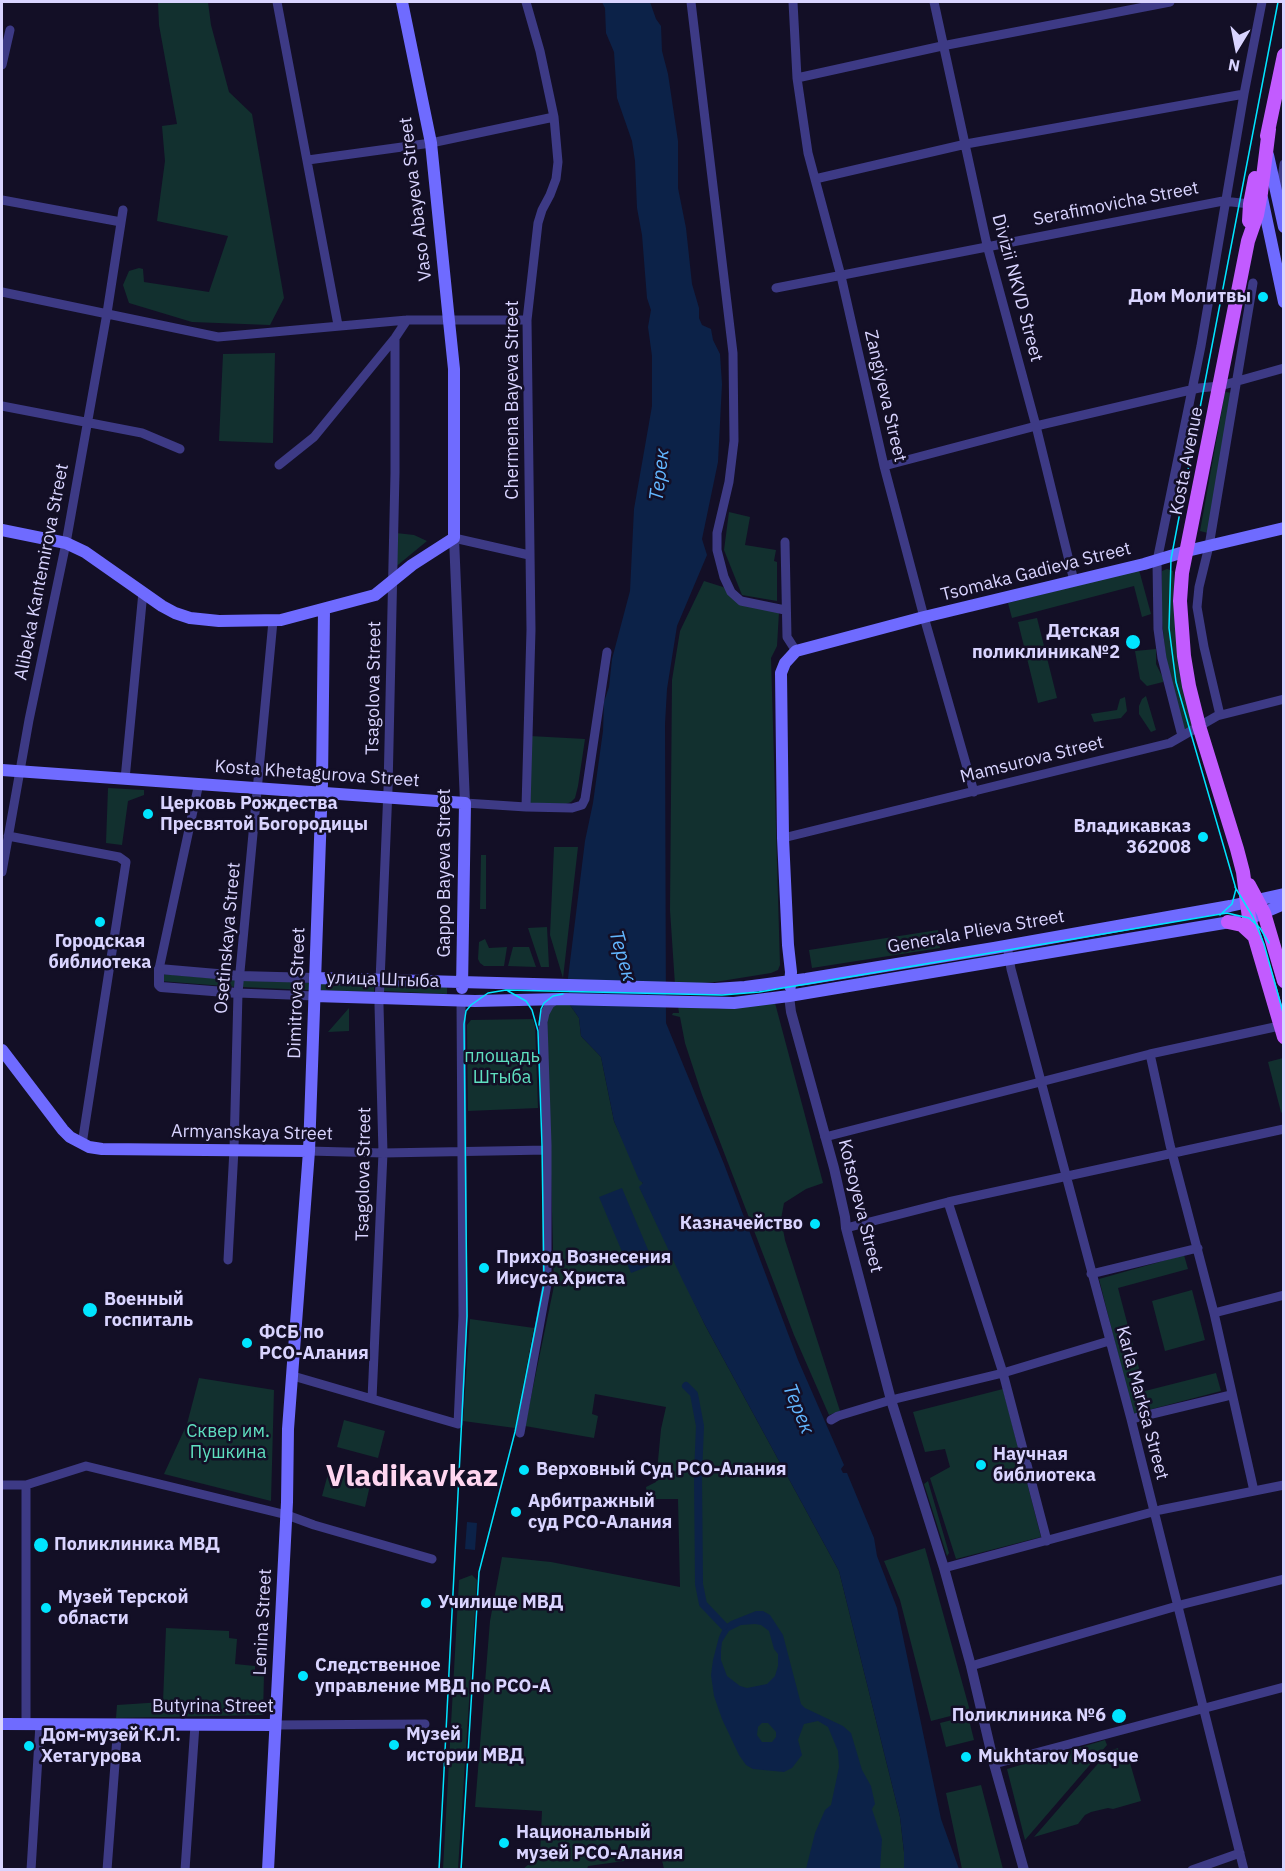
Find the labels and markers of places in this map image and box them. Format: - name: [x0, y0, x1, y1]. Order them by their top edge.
- place label: Дом Молитвы: [1128, 286, 1251, 308]
- marker: Дом Молитвы: [1256, 290, 1270, 304]
- place label: Детская поликлиника№2: [972, 621, 1120, 664]
- marker: Детская поликлиника№2: [1124, 633, 1142, 651]
- place label: Церковь Рождества Пресвятой Богородицы: [160, 793, 368, 836]
- marker: Церковь Рождества Пресвятой Богородицы: [141, 807, 155, 821]
- place label: Владикавказ 362008: [1074, 816, 1191, 858]
- marker: Владикавказ 362008: [1196, 830, 1210, 844]
- marker: Городская библиотека: [93, 915, 107, 929]
- place label: Городская библиотека: [49, 931, 151, 974]
- place label: Казначейство: [680, 1213, 803, 1235]
- marker: Казначейство: [808, 1217, 822, 1231]
- place label: Приход Вознесения Иисуса Христа: [496, 1247, 671, 1290]
- marker: Приход Вознесения Иисуса Христа: [477, 1261, 491, 1275]
- place label: Военный госпиталь: [104, 1289, 193, 1332]
- marker: Военный госпиталь: [81, 1301, 99, 1319]
- place label: ФСБ по РСО-Алания: [259, 1322, 369, 1364]
- marker: ФСБ по РСО-Алания: [240, 1336, 254, 1350]
- place label: Научная библиотека: [993, 1444, 1096, 1486]
- marker: Научная библиотека: [974, 1458, 988, 1472]
- place label: Верховный Суд РСО-Алания: [536, 1459, 787, 1481]
- marker: Верховный Суд РСО-Алания: [517, 1463, 531, 1477]
- place label: Арбитражный суд РСО-Алания: [528, 1491, 672, 1534]
- marker: Арбитражный суд РСО-Алания: [509, 1505, 523, 1519]
- place label: Поликлиника МВД: [54, 1534, 220, 1556]
- marker: Поликлиника МВД: [32, 1536, 50, 1554]
- place label: Музей Терской области: [58, 1587, 188, 1630]
- place label: Училище МВД: [438, 1592, 563, 1614]
- marker: Училище МВД: [419, 1596, 433, 1610]
- marker: Музей Терской области: [39, 1601, 53, 1615]
- place label: Следственное управление МВД по РСО-А: [315, 1655, 551, 1698]
- marker: Следственное управление МВД по РСО-А: [296, 1669, 310, 1683]
- place label: Поликлиника №6: [952, 1705, 1106, 1727]
- marker: Поликлиника №6: [1110, 1707, 1128, 1725]
- place label: Музей истории МВД: [406, 1724, 524, 1766]
- place label: Дом-музей К.Л. Хетагурова: [41, 1725, 181, 1768]
- marker: Музей истории МВД: [387, 1738, 401, 1752]
- marker: Дом-музей К.Л. Хетагурова: [22, 1739, 36, 1753]
- place label: Mukhtarov Mosque: [978, 1746, 1139, 1768]
- marker: Mukhtarov Mosque: [959, 1750, 973, 1764]
- place label: Национальный музей РСО-Алания: [516, 1822, 683, 1864]
- marker: Национальный музей РСО-Алания: [497, 1836, 511, 1850]

